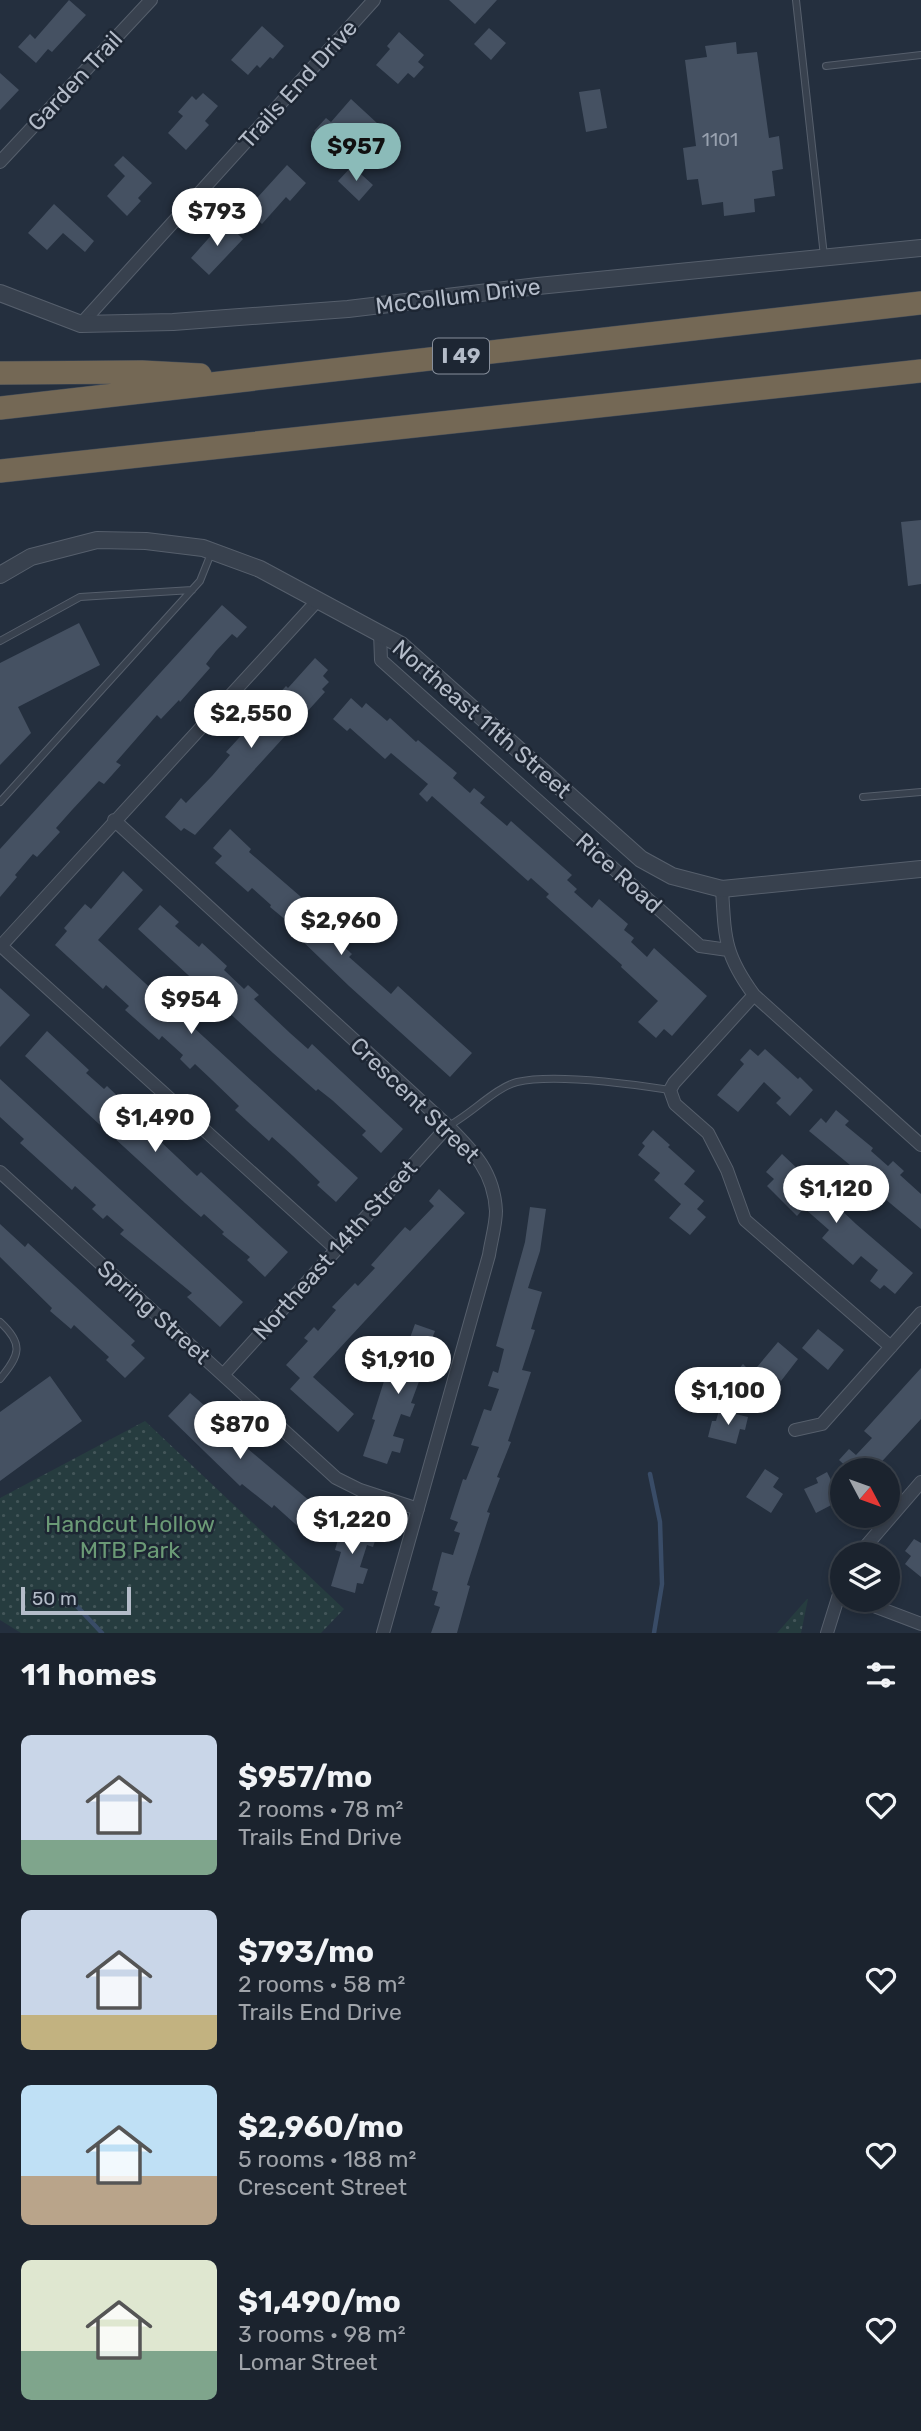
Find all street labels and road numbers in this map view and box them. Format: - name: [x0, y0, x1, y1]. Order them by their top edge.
- street label: Trails End Drive: [233, 14, 363, 154]
- street label: Garden Trail: [22, 25, 128, 137]
- street label: McCollum Drive: [374, 272, 542, 320]
- road number: I 49: [433, 338, 489, 374]
- street label: Northeast 11th Street: [387, 634, 577, 804]
- street label: Rice Road: [570, 827, 668, 919]
- street label: Crescent Street: [345, 1031, 485, 1169]
- street label: Northeast 14th Street: [247, 1154, 423, 1346]
- street label: Spring Street: [92, 1254, 216, 1370]

